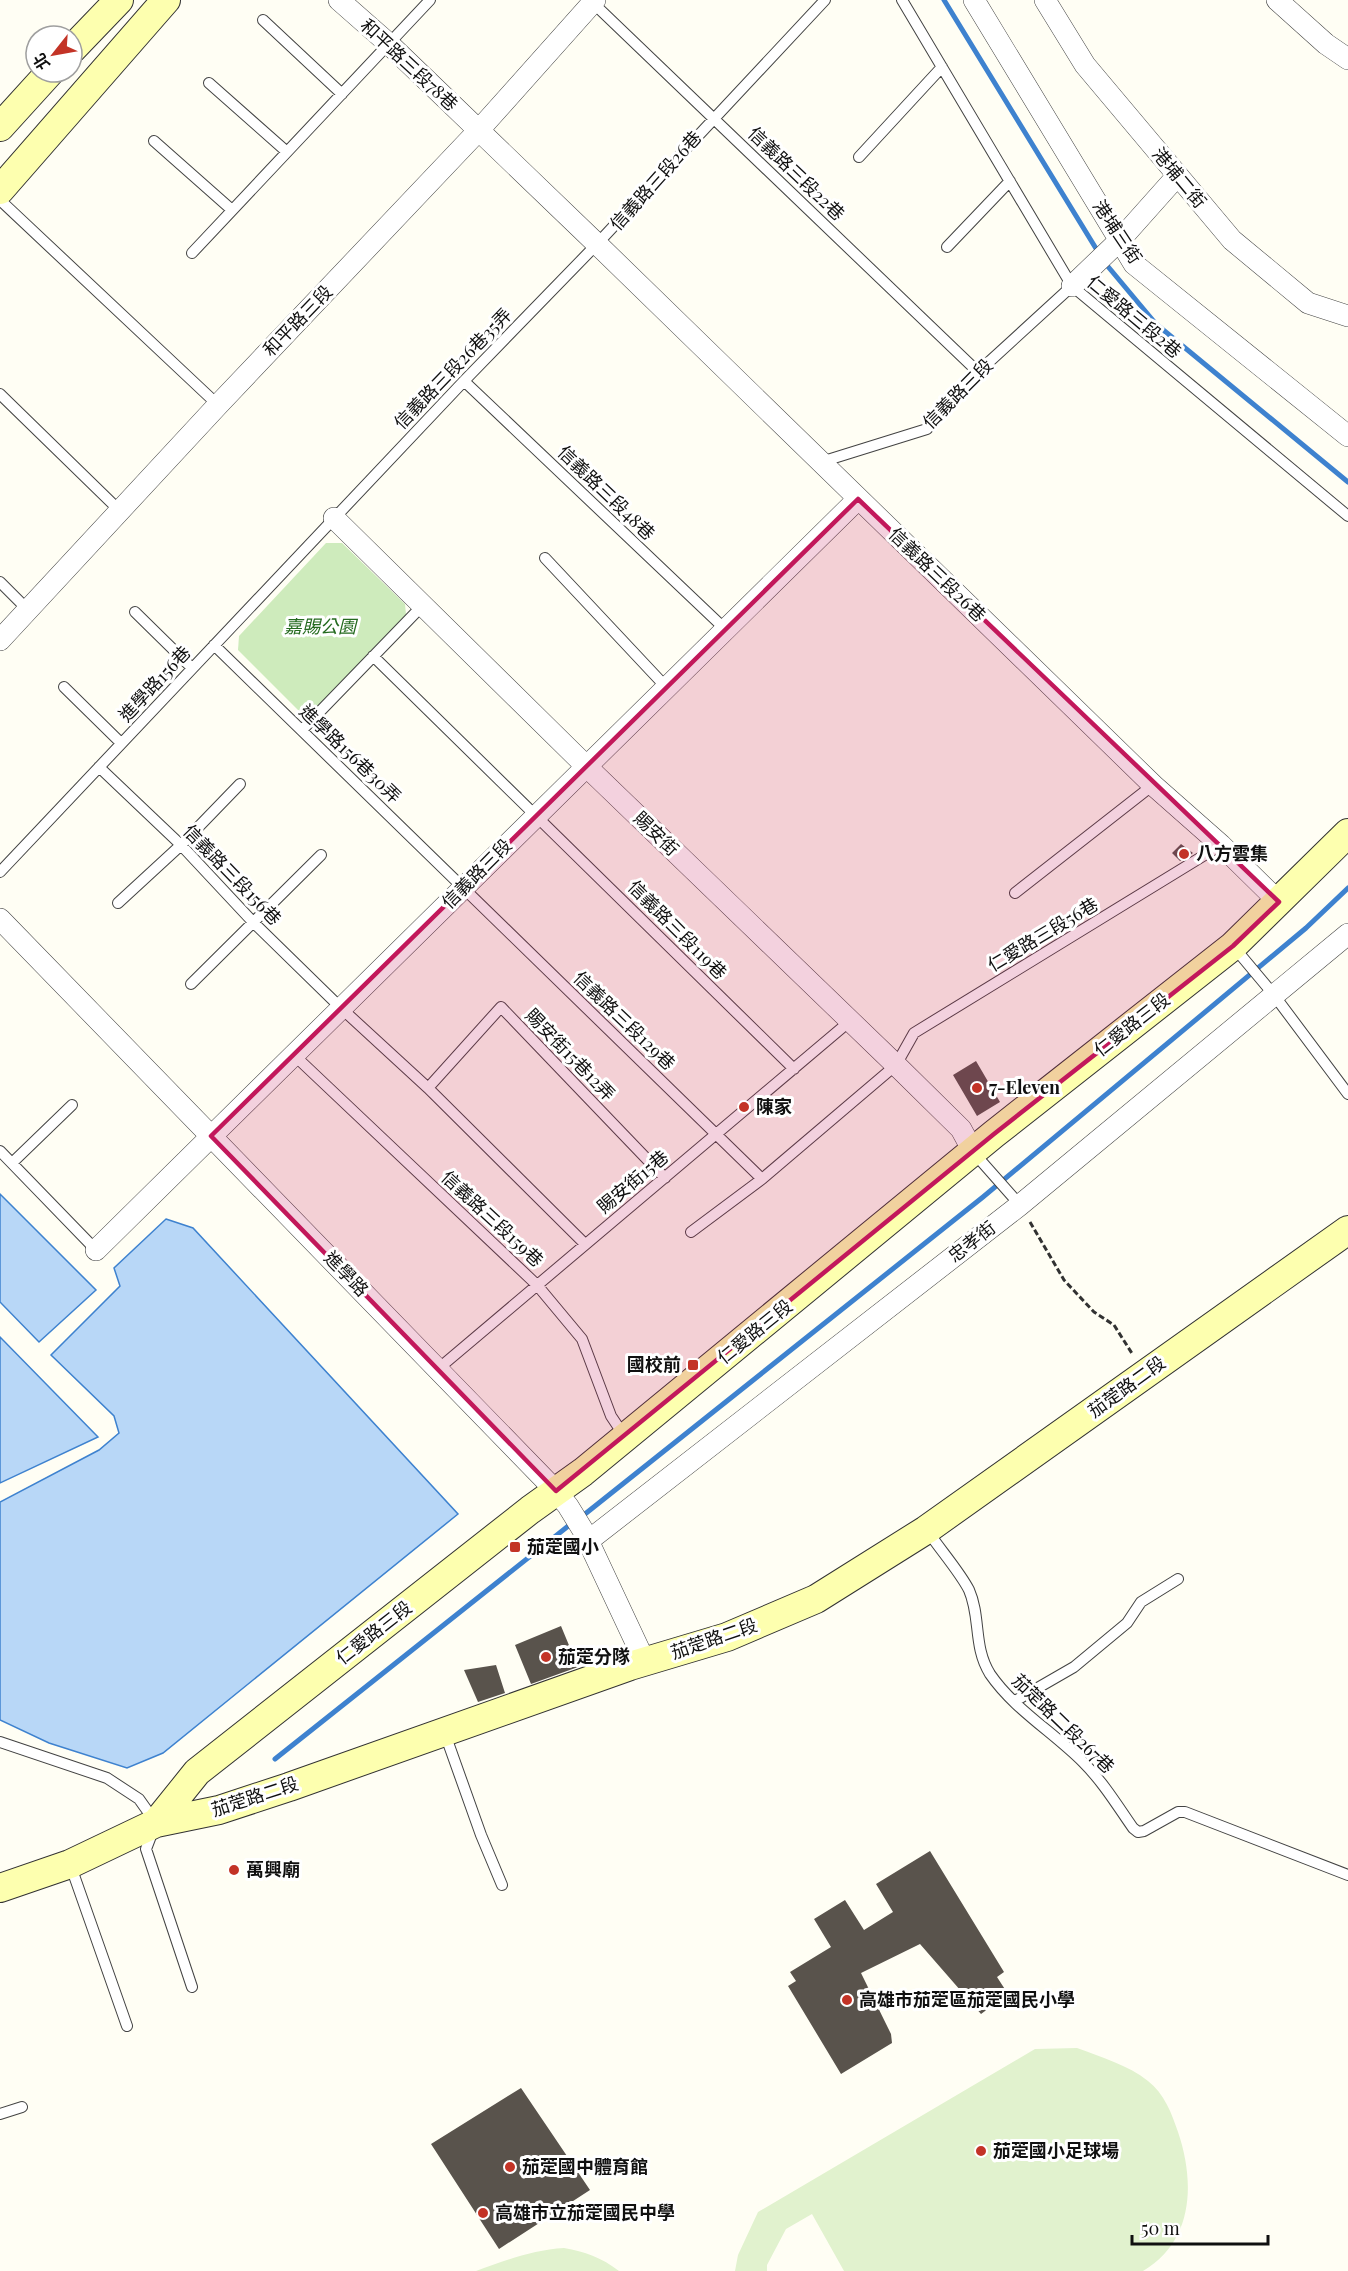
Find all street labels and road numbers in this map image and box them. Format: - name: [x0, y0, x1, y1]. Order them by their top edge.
- street label: 和平路三段78巷: [356, 13, 463, 116]
- street label: 信義路三段22巷: [743, 121, 850, 225]
- street label: 信義路三段26巷: [604, 126, 706, 235]
- street label: 港埔二街: [1147, 142, 1212, 213]
- street label: 港埔三街: [1088, 195, 1148, 268]
- street label: 仁愛路三段2巷: [1082, 270, 1187, 363]
- street label: 和平路三段: [257, 280, 337, 361]
- street label: 信義路三段26巷35弄: [388, 303, 516, 434]
- street label: 信義路三段: [917, 353, 998, 434]
- street label: 信義路三段48巷: [553, 440, 660, 545]
- street label: 信義路三段26巷: [884, 522, 991, 627]
- street label: 進學路156巷: [113, 640, 196, 726]
- street label: 進學路156巷30弄: [295, 699, 407, 808]
- street label: 賜安街: [629, 806, 684, 861]
- street label: 信義路三段156巷: [179, 819, 287, 930]
- street label: 信義路三段: [436, 833, 517, 914]
- street label: 信義路三段119巷: [623, 875, 732, 984]
- street label: 仁愛路三段56巷: [983, 892, 1102, 977]
- street label: 信義路三段129巷: [569, 966, 681, 1075]
- street label: 仁愛路三段: [1089, 987, 1174, 1061]
- street label: 賜安街15巷12弄: [521, 1003, 621, 1106]
- street label: 賜安街15巷: [592, 1144, 673, 1218]
- street label: 信義路三段159巷: [437, 1165, 549, 1272]
- street label: 忠孝街: [943, 1215, 1000, 1267]
- street label: 進學路: [319, 1246, 374, 1301]
- street label: 仁愛路三段: [712, 1294, 797, 1369]
- street label: 茄萣路二段: [1083, 1350, 1170, 1422]
- street label: 仁愛路三段: [331, 1595, 416, 1669]
- street label: 茄萣路二段: [667, 1612, 760, 1664]
- street label: 茄萣路二段267巷: [1007, 1668, 1120, 1778]
- street label: 茄萣路二段: [208, 1771, 301, 1821]

